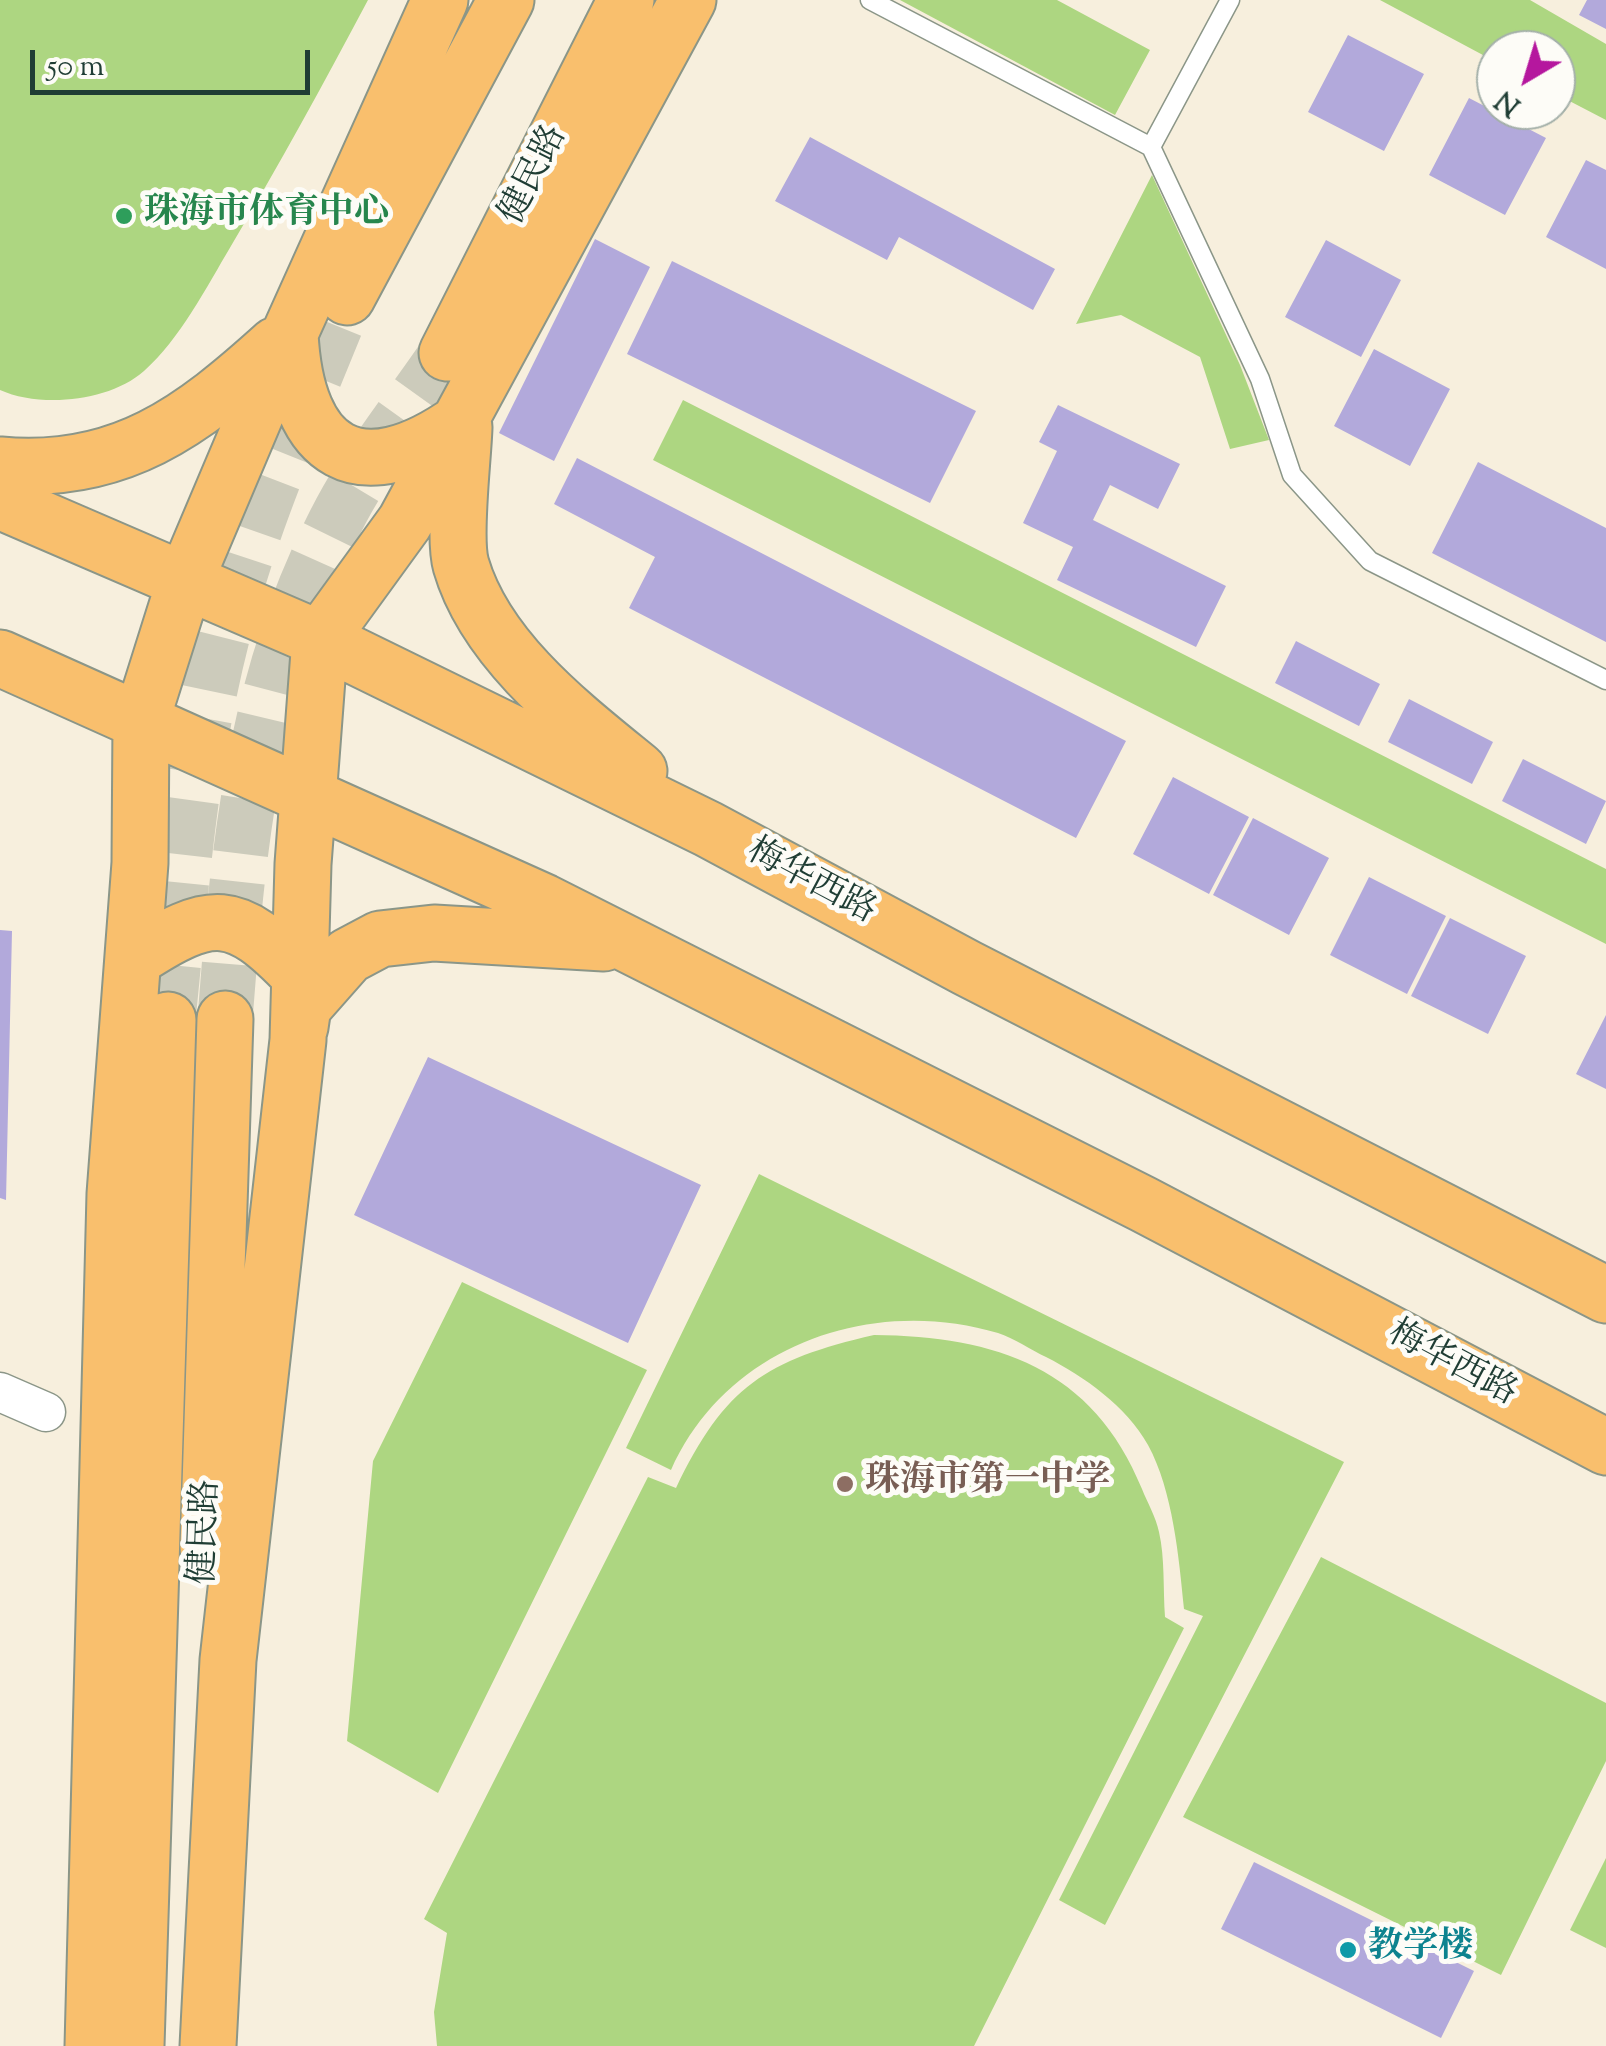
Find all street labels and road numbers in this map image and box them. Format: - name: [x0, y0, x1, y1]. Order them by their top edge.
- street label: 健民路: [493, 120, 579, 232]
- street label: 梅华西路: [738, 833, 882, 935]
- street label: 梅华西路: [1379, 1315, 1523, 1417]
- street label: 健民路: [185, 1479, 231, 1585]

